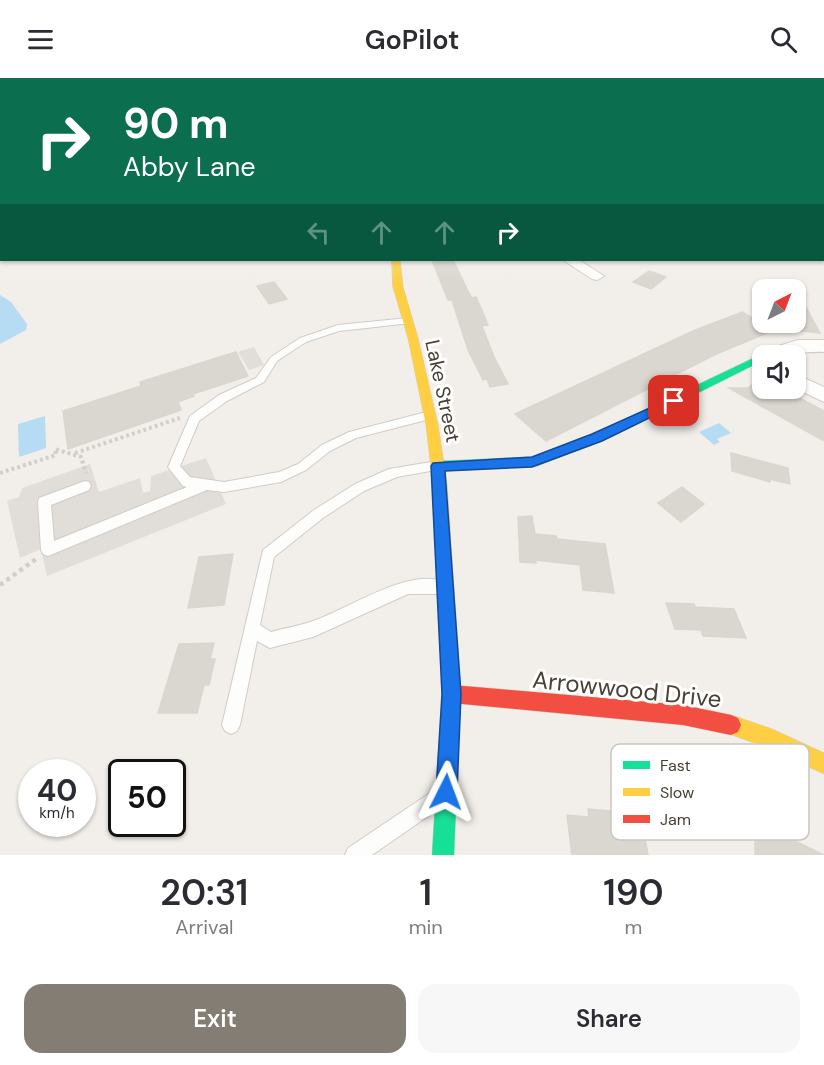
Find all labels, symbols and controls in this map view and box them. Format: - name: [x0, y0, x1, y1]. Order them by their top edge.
- text: GoPilot: [365, 22, 459, 57]
- icon: menu: [24, 23, 57, 56]
- icon: search: [767, 23, 800, 56]
- text: 90 m: [123, 96, 229, 151]
- icon: right: [24, 102, 102, 180]
- text: Abby Lane: [123, 149, 256, 184]
- icon: left: [302, 216, 335, 249]
- icon: ahead: [365, 216, 398, 249]
- icon: ahead: [428, 216, 461, 249]
- icon: right: [491, 216, 524, 249]
- north arrow: [752, 279, 806, 333]
- map controls: [752, 279, 806, 399]
- street label: Lake Street: [419, 337, 467, 445]
- button: sound: [752, 345, 806, 399]
- pin: [648, 375, 699, 426]
- icon: arrive: [657, 384, 690, 417]
- street label: Arrowwood Drive: [531, 664, 723, 714]
- legend: [611, 744, 809, 840]
- text: Fast: [660, 755, 691, 776]
- speed limit sign: 50: [108, 759, 186, 837]
- position arrow: [414, 760, 478, 824]
- text: 40: [37, 771, 77, 810]
- text: Slow: [660, 782, 694, 803]
- text: km/h: [39, 803, 75, 823]
- text: Jam: [660, 809, 691, 830]
- text: 20:31: [160, 869, 248, 916]
- text: 1: [420, 869, 432, 916]
- text: 190: [603, 869, 664, 916]
- text: Arrival: [175, 914, 233, 940]
- text: min: [409, 914, 443, 940]
- text: m: [624, 914, 642, 940]
- button: Exit: [24, 984, 406, 1053]
- button: Share: [418, 984, 800, 1053]

